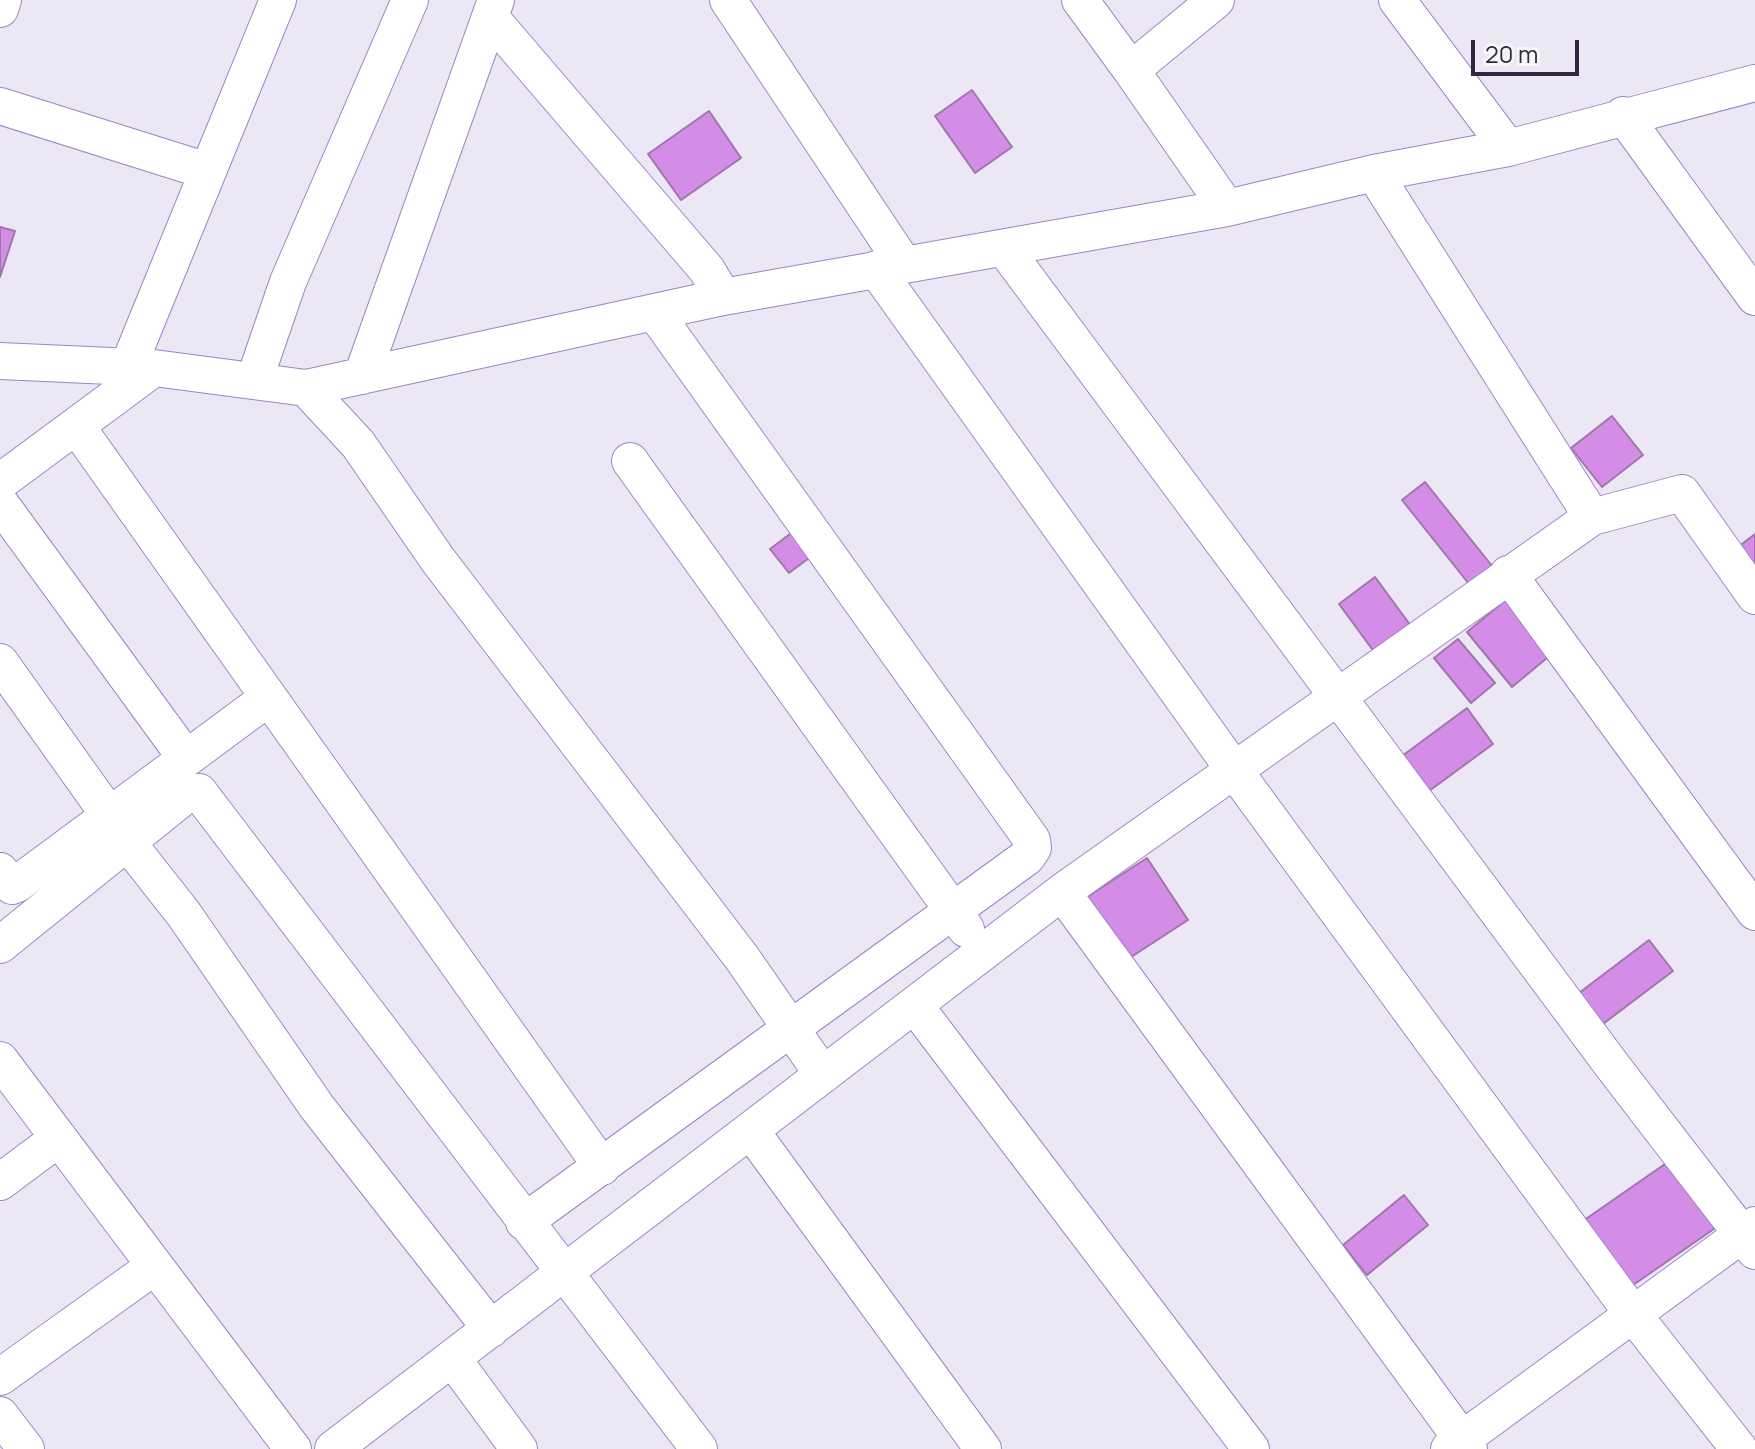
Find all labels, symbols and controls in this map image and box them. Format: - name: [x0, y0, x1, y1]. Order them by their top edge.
- scale bar: [1475, 24, 1583, 74]
- text: 20 m: [1485, 37, 1538, 70]

